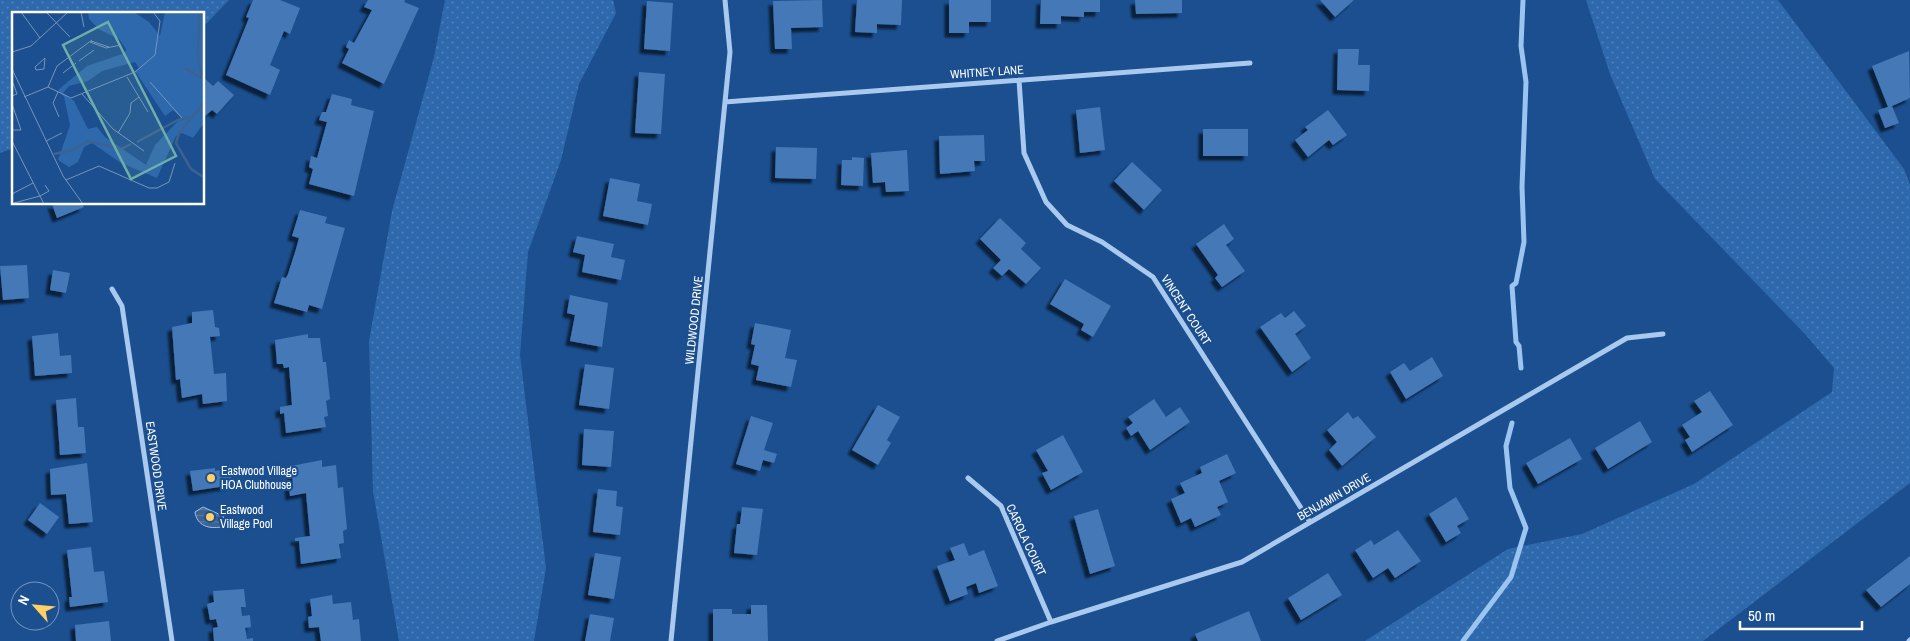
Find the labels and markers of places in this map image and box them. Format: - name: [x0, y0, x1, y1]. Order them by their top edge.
- place label: Eastwood Village HOA Clubhouse: [221, 463, 297, 493]
- marker: Eastwood Village HOA Clubhouse: [205, 472, 217, 484]
- place label: Eastwood Village Pool: [220, 502, 272, 532]
- marker: Eastwood Village Pool: [204, 511, 216, 523]

